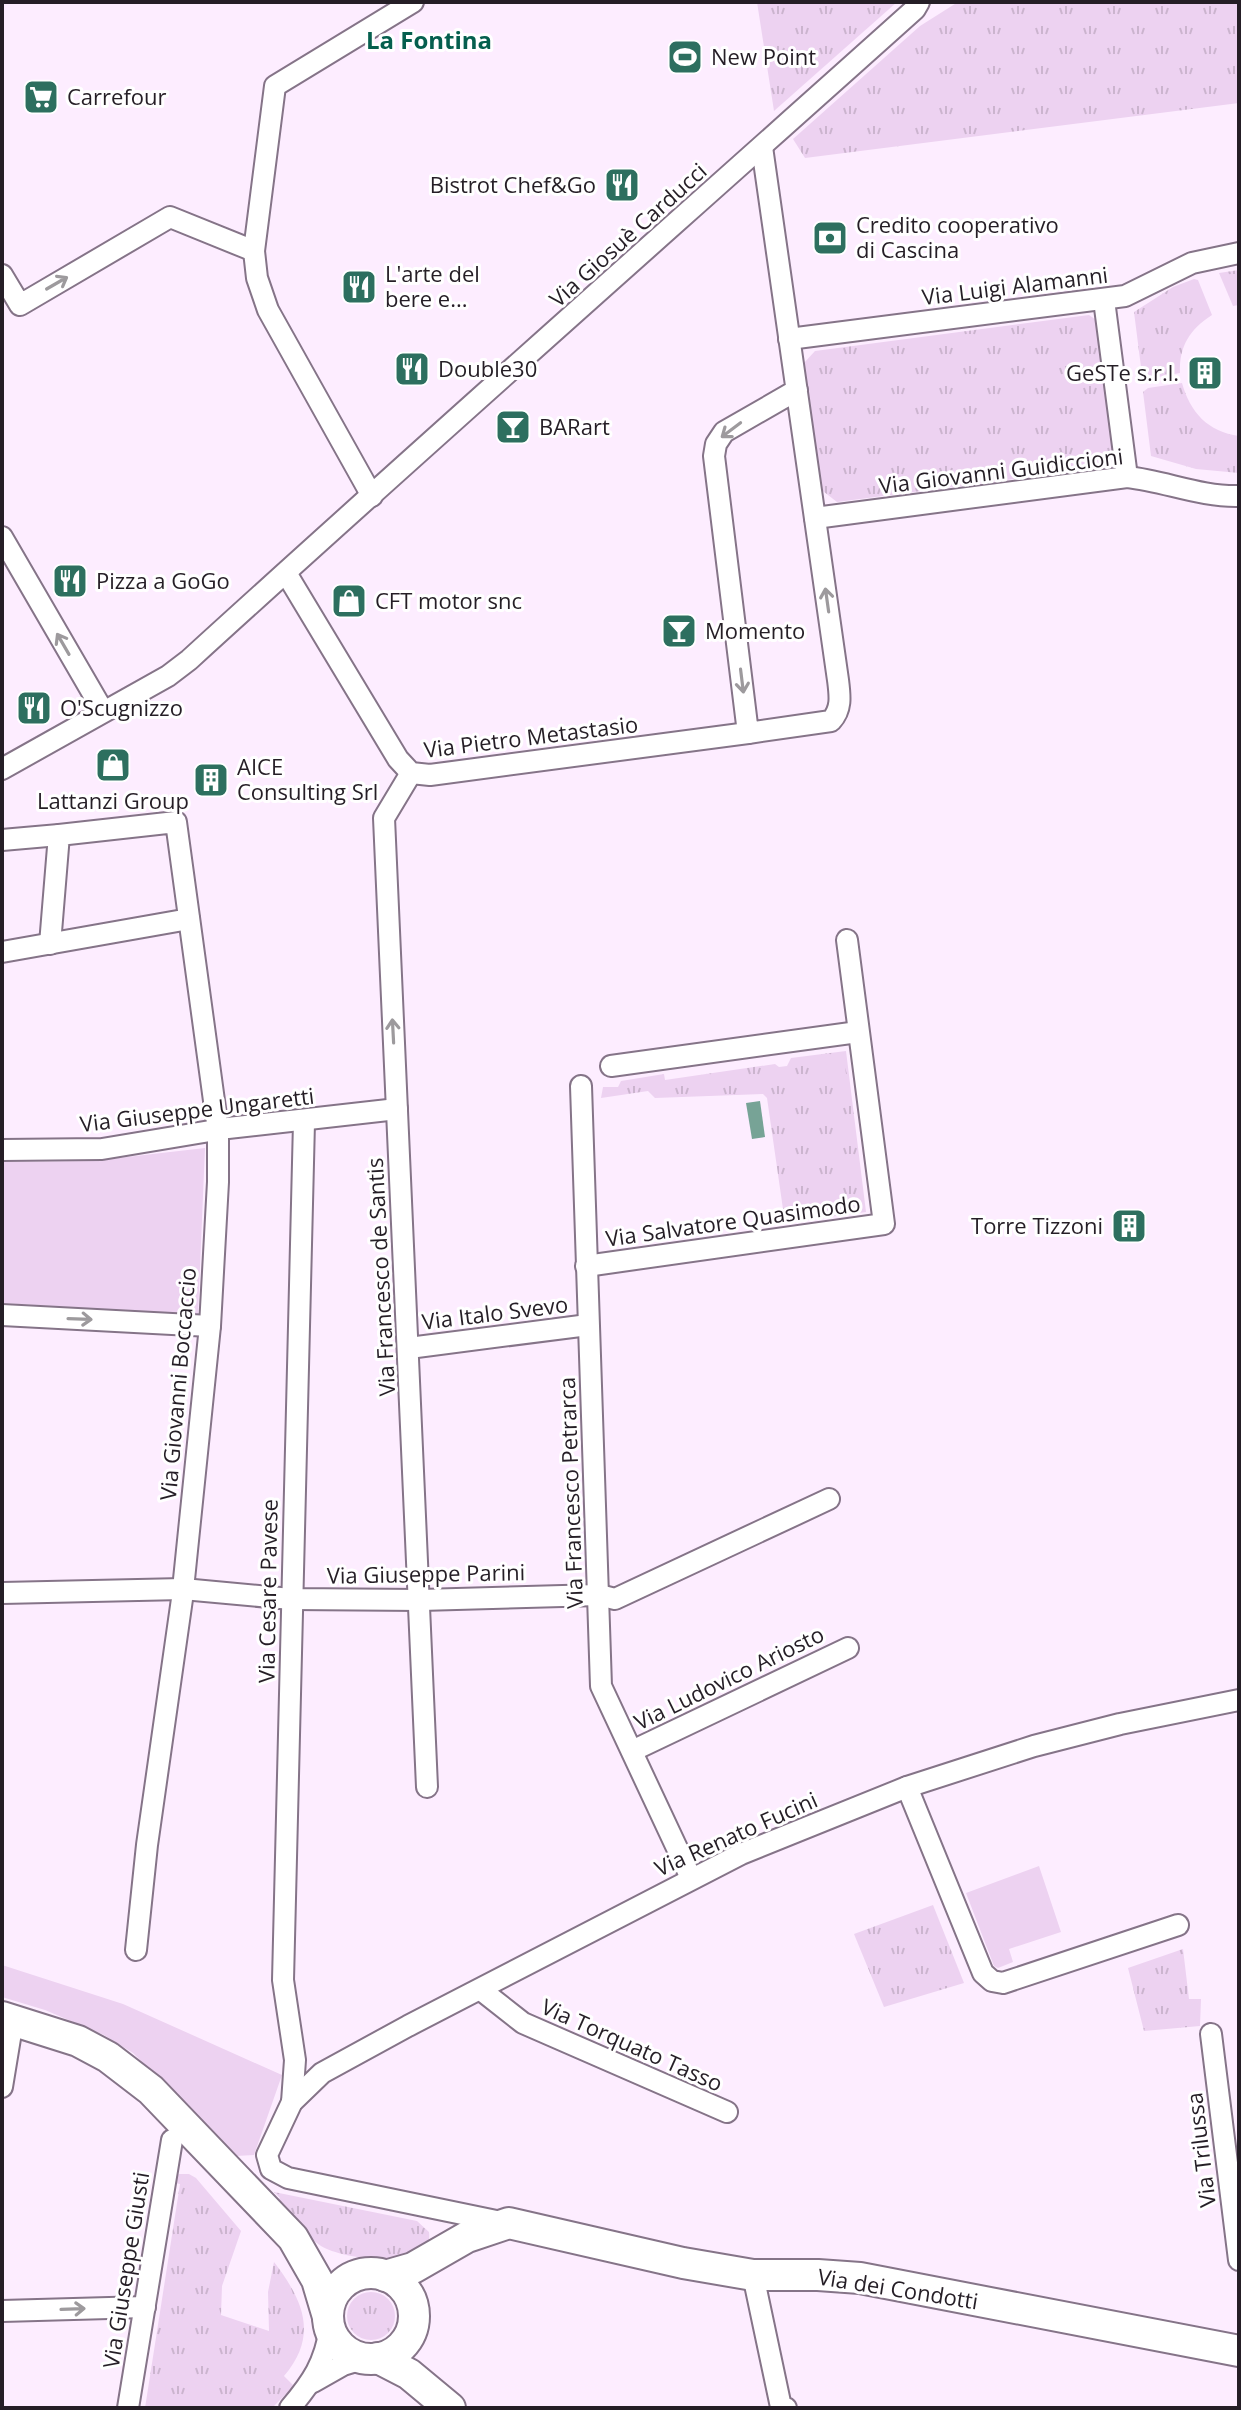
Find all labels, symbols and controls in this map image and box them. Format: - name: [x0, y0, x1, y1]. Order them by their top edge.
- district label: La Fontina: [366, 23, 492, 56]
- sports icon: New Point: [666, 38, 704, 76]
- place label: New Point: [711, 41, 816, 71]
- supermarket icon: Carrefour: [22, 78, 60, 116]
- place label: Carrefour: [67, 81, 167, 111]
- street label: Via Giosuè Carducci: [542, 155, 712, 313]
- restaurant icon: Bistrot Chef&Go: [603, 166, 641, 204]
- place label: Bistrot Chef&Go: [430, 169, 596, 199]
- place label: Credito cooperativo di Cascina: [856, 209, 1059, 264]
- bank icon: Credito cooperativo di Cascina: [811, 219, 849, 257]
- place label: L'arte del bere e...: [385, 258, 480, 313]
- street label: Via Luigi Alamanni: [920, 259, 1110, 311]
- restaurant icon: L'arte del bere e...: [340, 268, 378, 306]
- one-way arrow: [45, 275, 68, 291]
- restaurant icon: Double30: [393, 350, 431, 388]
- place label: Double30: [438, 353, 537, 383]
- building icon: GeSTe s.r.l.: [1186, 354, 1224, 392]
- place label: GeSTe s.r.l.: [1066, 357, 1179, 387]
- bar icon: BARart: [494, 408, 532, 446]
- place label: BARart: [539, 411, 610, 441]
- one-way arrow: [721, 421, 742, 438]
- street label: Via Giovanni Guidiccioni: [877, 440, 1125, 500]
- restaurant icon: Pizza a GoGo: [51, 562, 89, 600]
- place label: Pizza a GoGo: [96, 565, 230, 595]
- shop icon: CFT motor snc: [330, 582, 368, 620]
- place label: CFT motor snc: [375, 585, 522, 615]
- one-way arrow: [818, 588, 833, 613]
- bar icon: Momento: [660, 612, 698, 650]
- place label: Momento: [705, 615, 805, 645]
- one-way arrow: [55, 633, 71, 656]
- one-way arrow: [734, 667, 749, 694]
- restaurant icon: O'Scugnizzo: [15, 689, 53, 727]
- place label: O'Scugnizzo: [60, 692, 183, 722]
- street label: Via Pietro Metastasio: [422, 708, 640, 764]
- shop icon: Lattanzi Group: [94, 746, 132, 784]
- place label: AICE Consulting Srl: [237, 751, 378, 806]
- building icon: AICE Consulting Srl: [192, 761, 230, 799]
- place label: Lattanzi Group: [37, 785, 189, 815]
- one-way arrow: [385, 1019, 400, 1045]
- street label: Via Giuseppe Ungaretti: [78, 1080, 316, 1138]
- street label: Via Francesco de Santis: [359, 1157, 401, 1397]
- street label: Via Salvatore Quasimodo: [604, 1187, 862, 1253]
- building icon: Torre Tizzoni: [1110, 1207, 1148, 1245]
- place label: Torre Tizzoni: [971, 1210, 1103, 1240]
- street label: Via Giovanni Boccaccio: [152, 1266, 202, 1502]
- street label: Via Italo Svevo: [420, 1288, 570, 1336]
- one-way arrow: [66, 1311, 93, 1326]
- street label: Via Francesco Petrarca: [551, 1377, 589, 1609]
- street label: Via Cesare Pavese: [250, 1499, 284, 1683]
- street label: Via Giuseppe Parini: [326, 1556, 525, 1590]
- street label: Via Ludovico Ariosto: [629, 1618, 828, 1736]
- street label: Via Renato Fucini: [650, 1784, 822, 1882]
- street label: Via Torquato Tasso: [537, 1991, 728, 2098]
- street label: Via Trilussa: [1178, 2091, 1222, 2209]
- street label: Via Giuseppe Giusti: [95, 2170, 155, 2370]
- street label: Via dei Condotti: [816, 2261, 981, 2316]
- one-way arrow: [59, 2301, 86, 2316]

